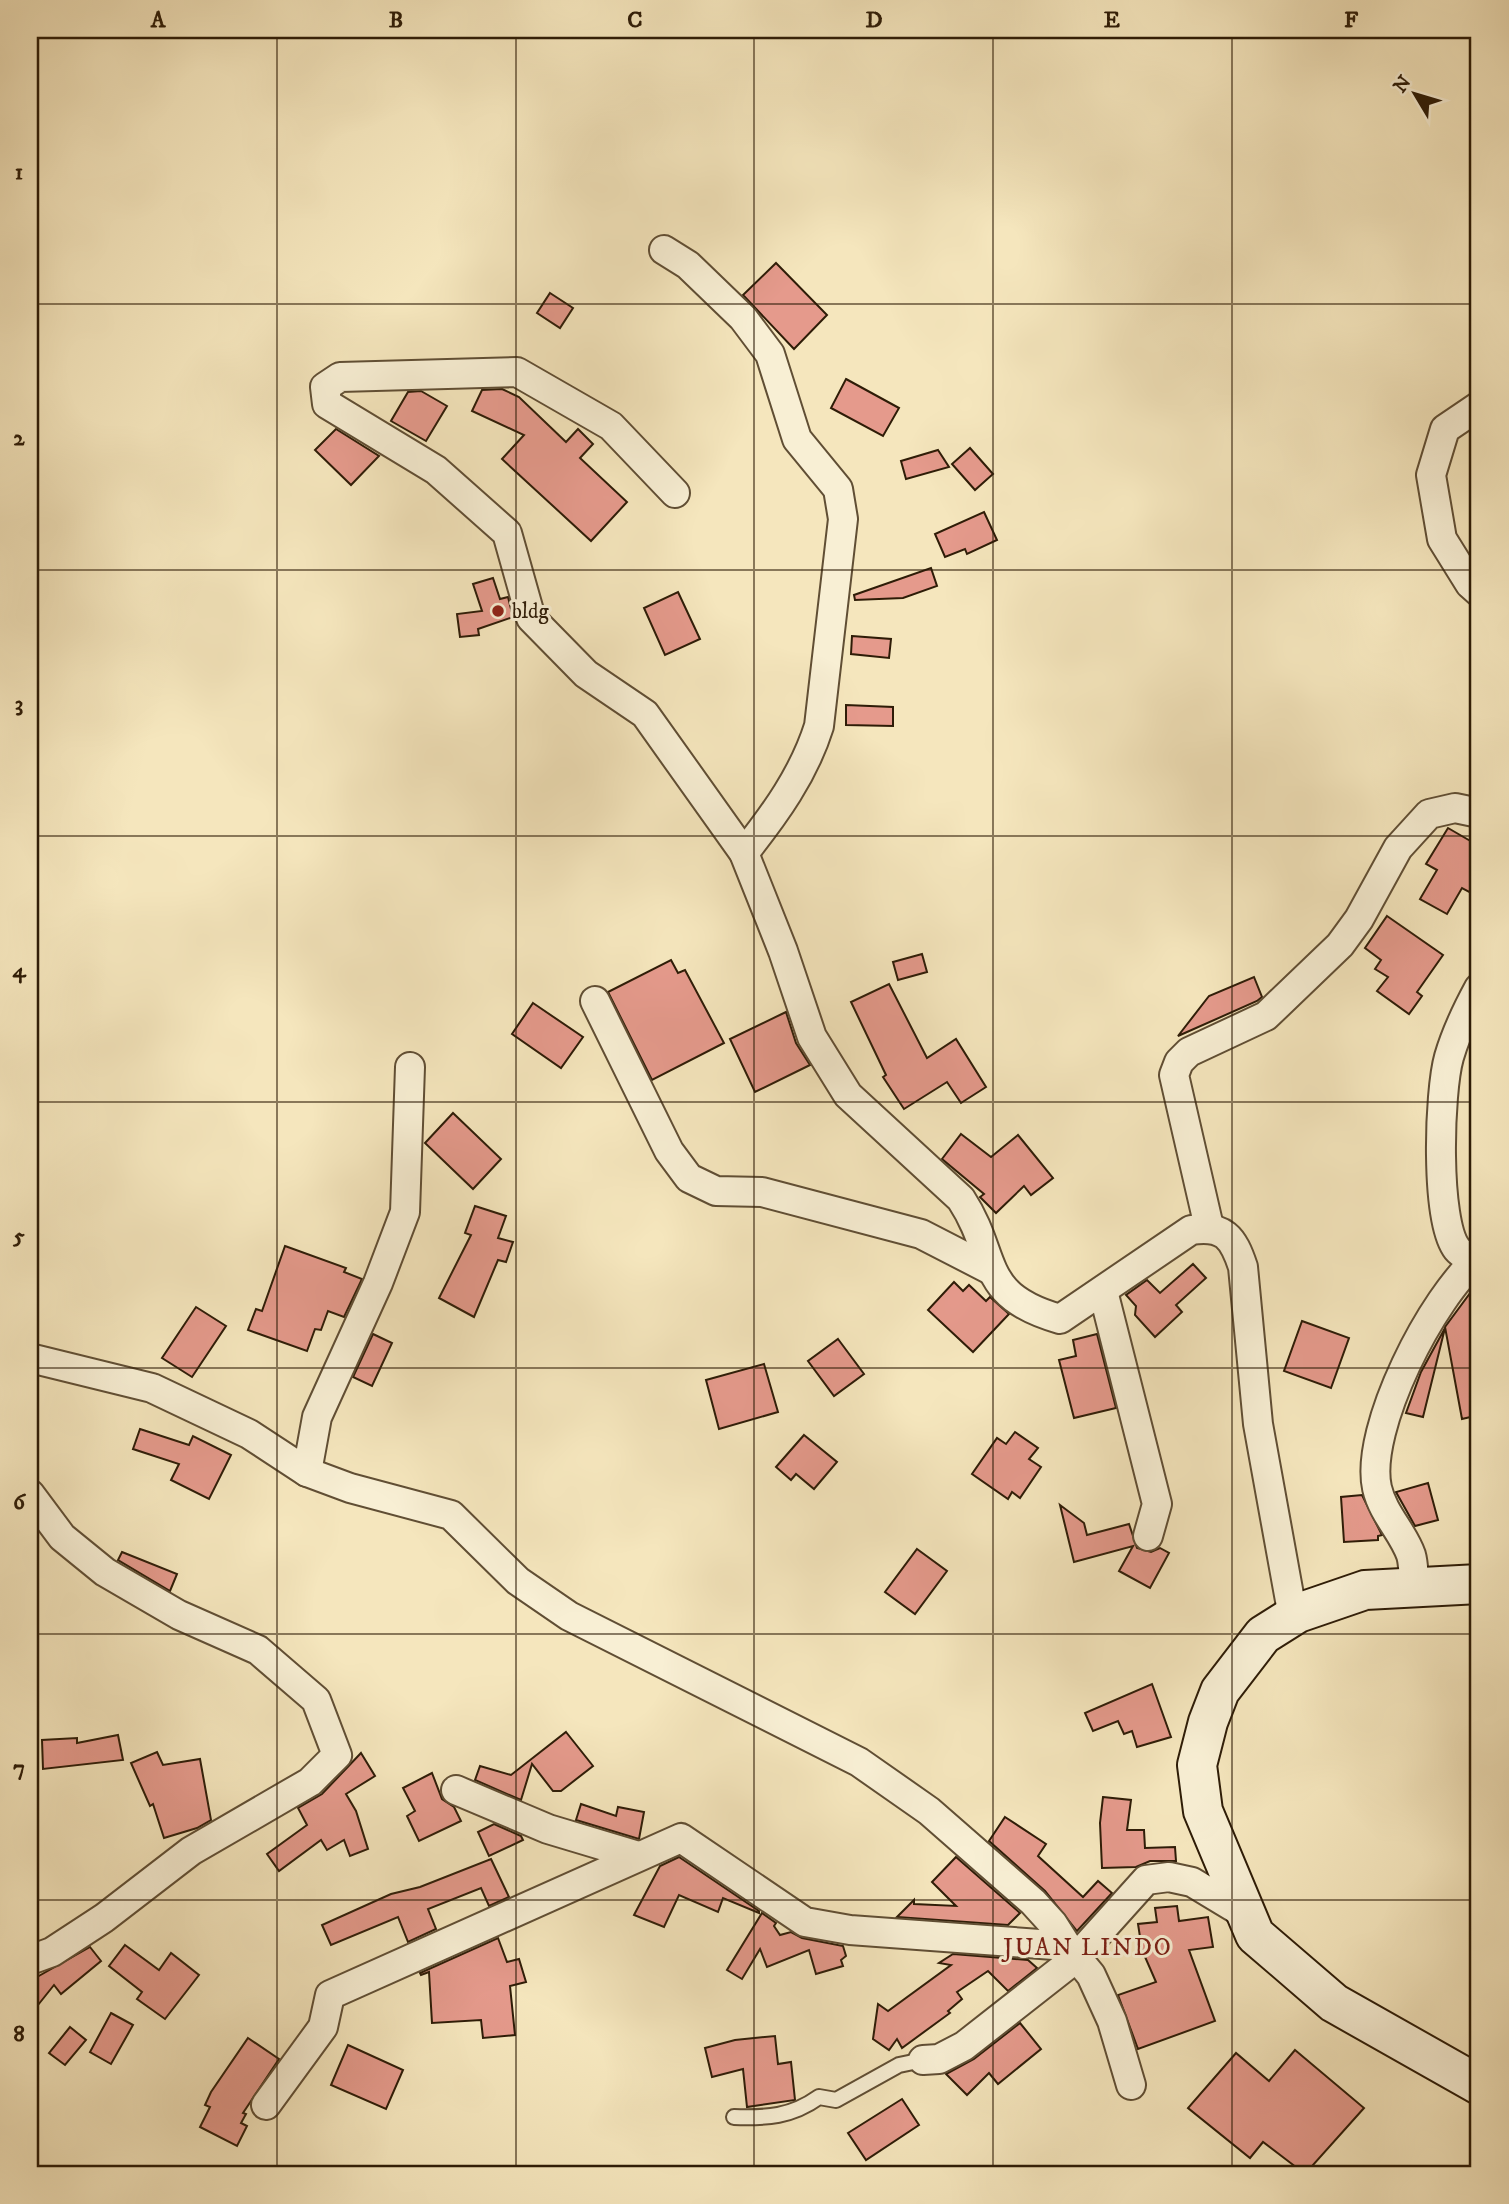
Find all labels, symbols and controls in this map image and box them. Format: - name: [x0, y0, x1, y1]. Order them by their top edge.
- text: A: [150, 6, 167, 35]
- text: B: [389, 6, 403, 35]
- text: C: [627, 6, 643, 35]
- text: D: [865, 6, 883, 35]
- text: E: [1104, 6, 1120, 35]
- text: F: [1344, 6, 1359, 35]
- north arrow: [1380, 60, 1450, 130]
- text: N: [1389, 71, 1417, 98]
- text: 1: [15, 158, 23, 187]
- text: 2: [13, 424, 25, 453]
- place label: bldg: [512, 599, 550, 625]
- marker: bldg: [490, 603, 506, 619]
- text: 3: [15, 690, 23, 719]
- text: 4: [12, 956, 27, 985]
- text: 5: [12, 1222, 25, 1251]
- text: 6: [13, 1488, 27, 1517]
- text: 7: [13, 1754, 25, 1783]
- district label: JUAN LINDO: [1001, 1933, 1173, 1963]
- text: 8: [13, 2020, 25, 2049]

